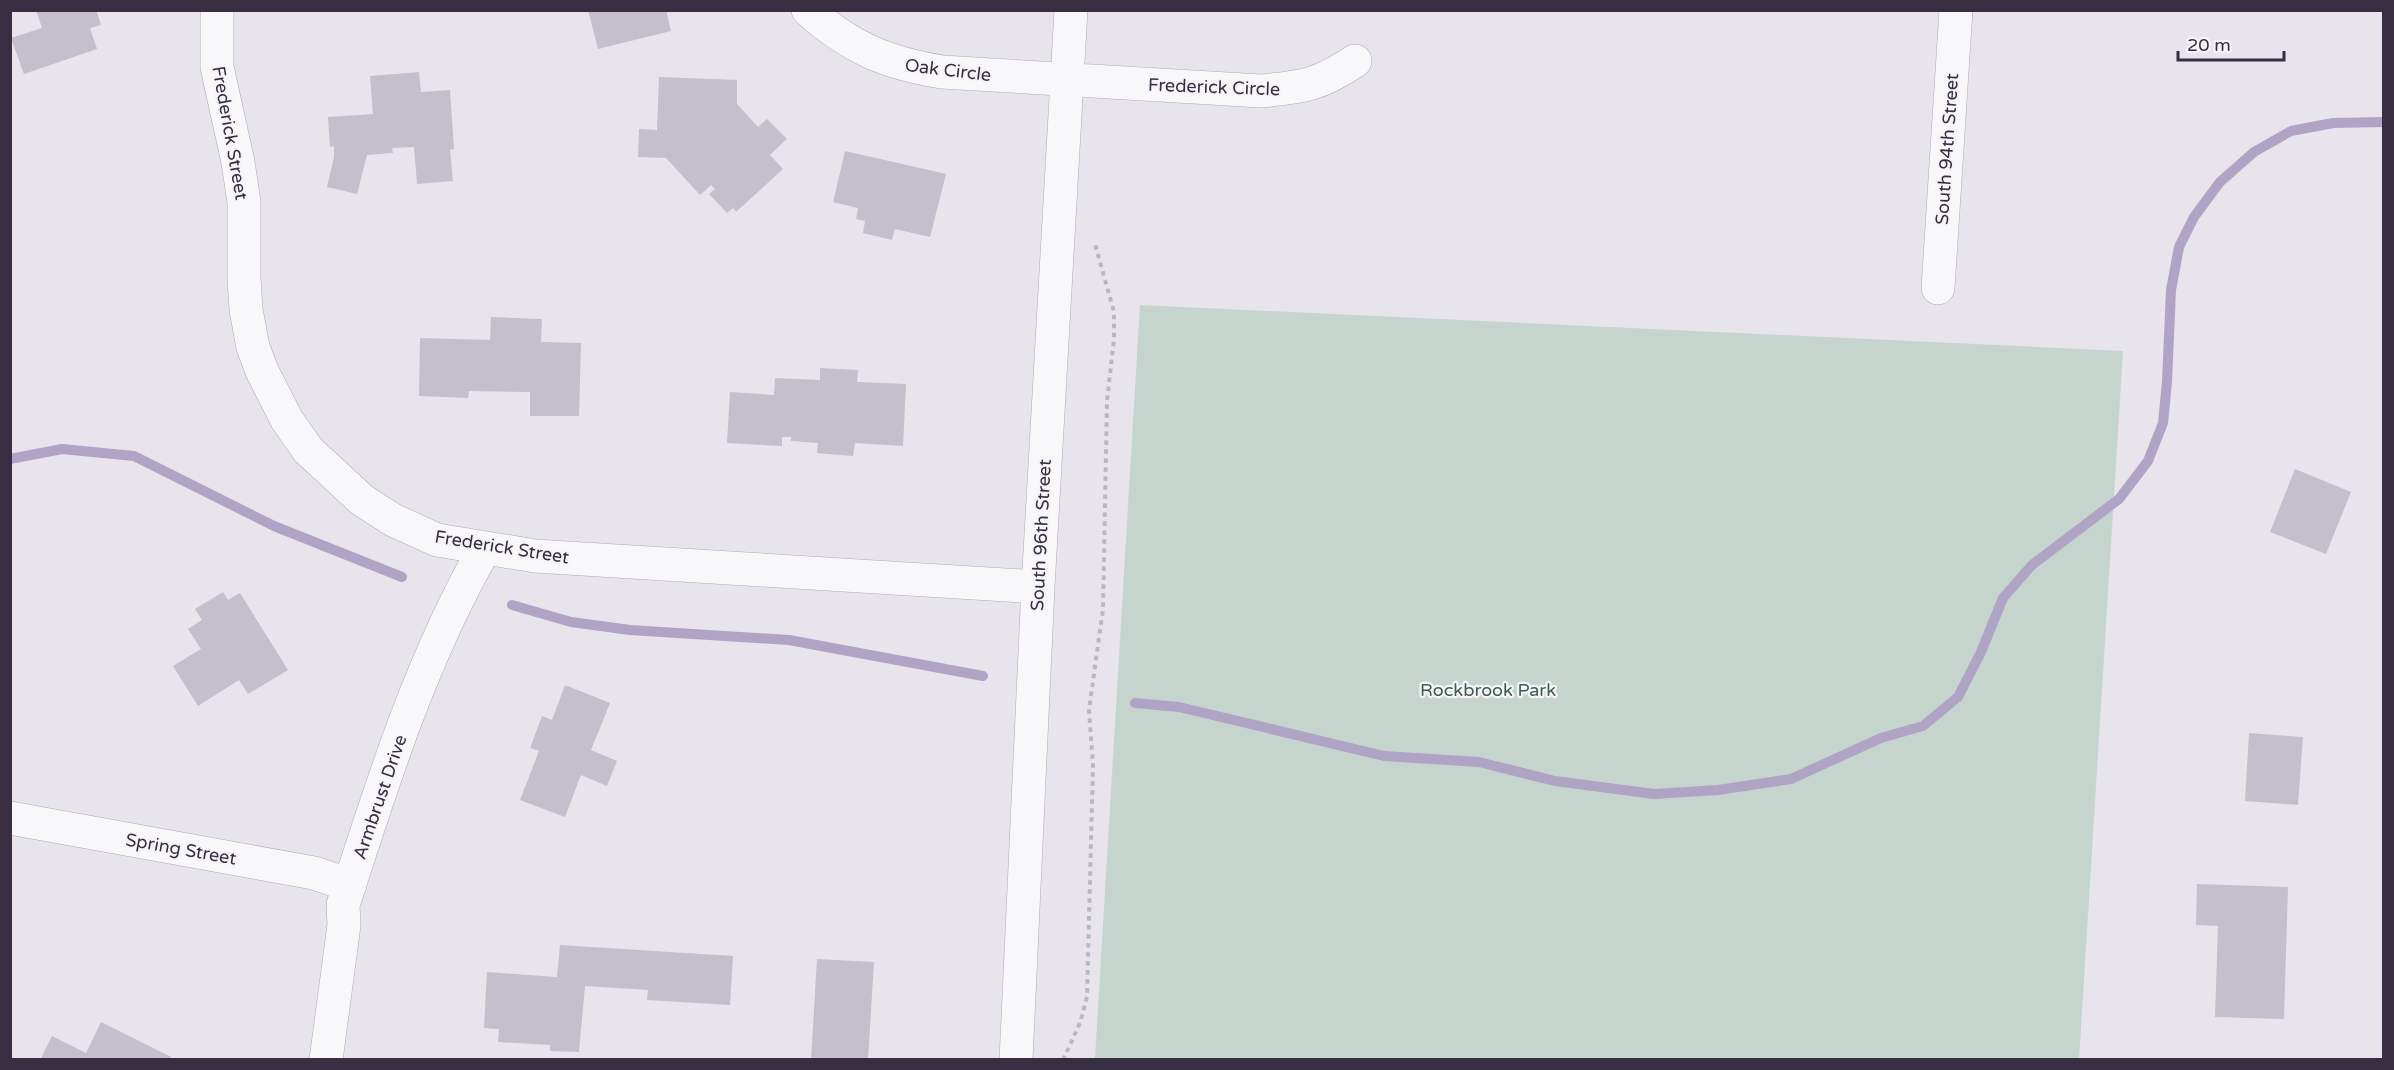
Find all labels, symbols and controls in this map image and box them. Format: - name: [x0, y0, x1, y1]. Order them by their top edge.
- scale bar: [2178, 24, 2284, 62]
- text: 20 m: [2187, 34, 2231, 56]
- street label: Oak Circle: [904, 54, 992, 86]
- street label: Frederick Street: [207, 64, 253, 202]
- street label: South 94th Street: [1931, 72, 1963, 226]
- street label: Frederick Circle: [1148, 74, 1280, 100]
- street label: South 96th Street: [1026, 458, 1056, 612]
- street label: Frederick Street: [433, 526, 571, 568]
- park label: Rockbrook Park: [1420, 679, 1556, 701]
- street label: Armbrust Drive: [348, 732, 412, 862]
- street label: Spring Street: [124, 828, 238, 870]

